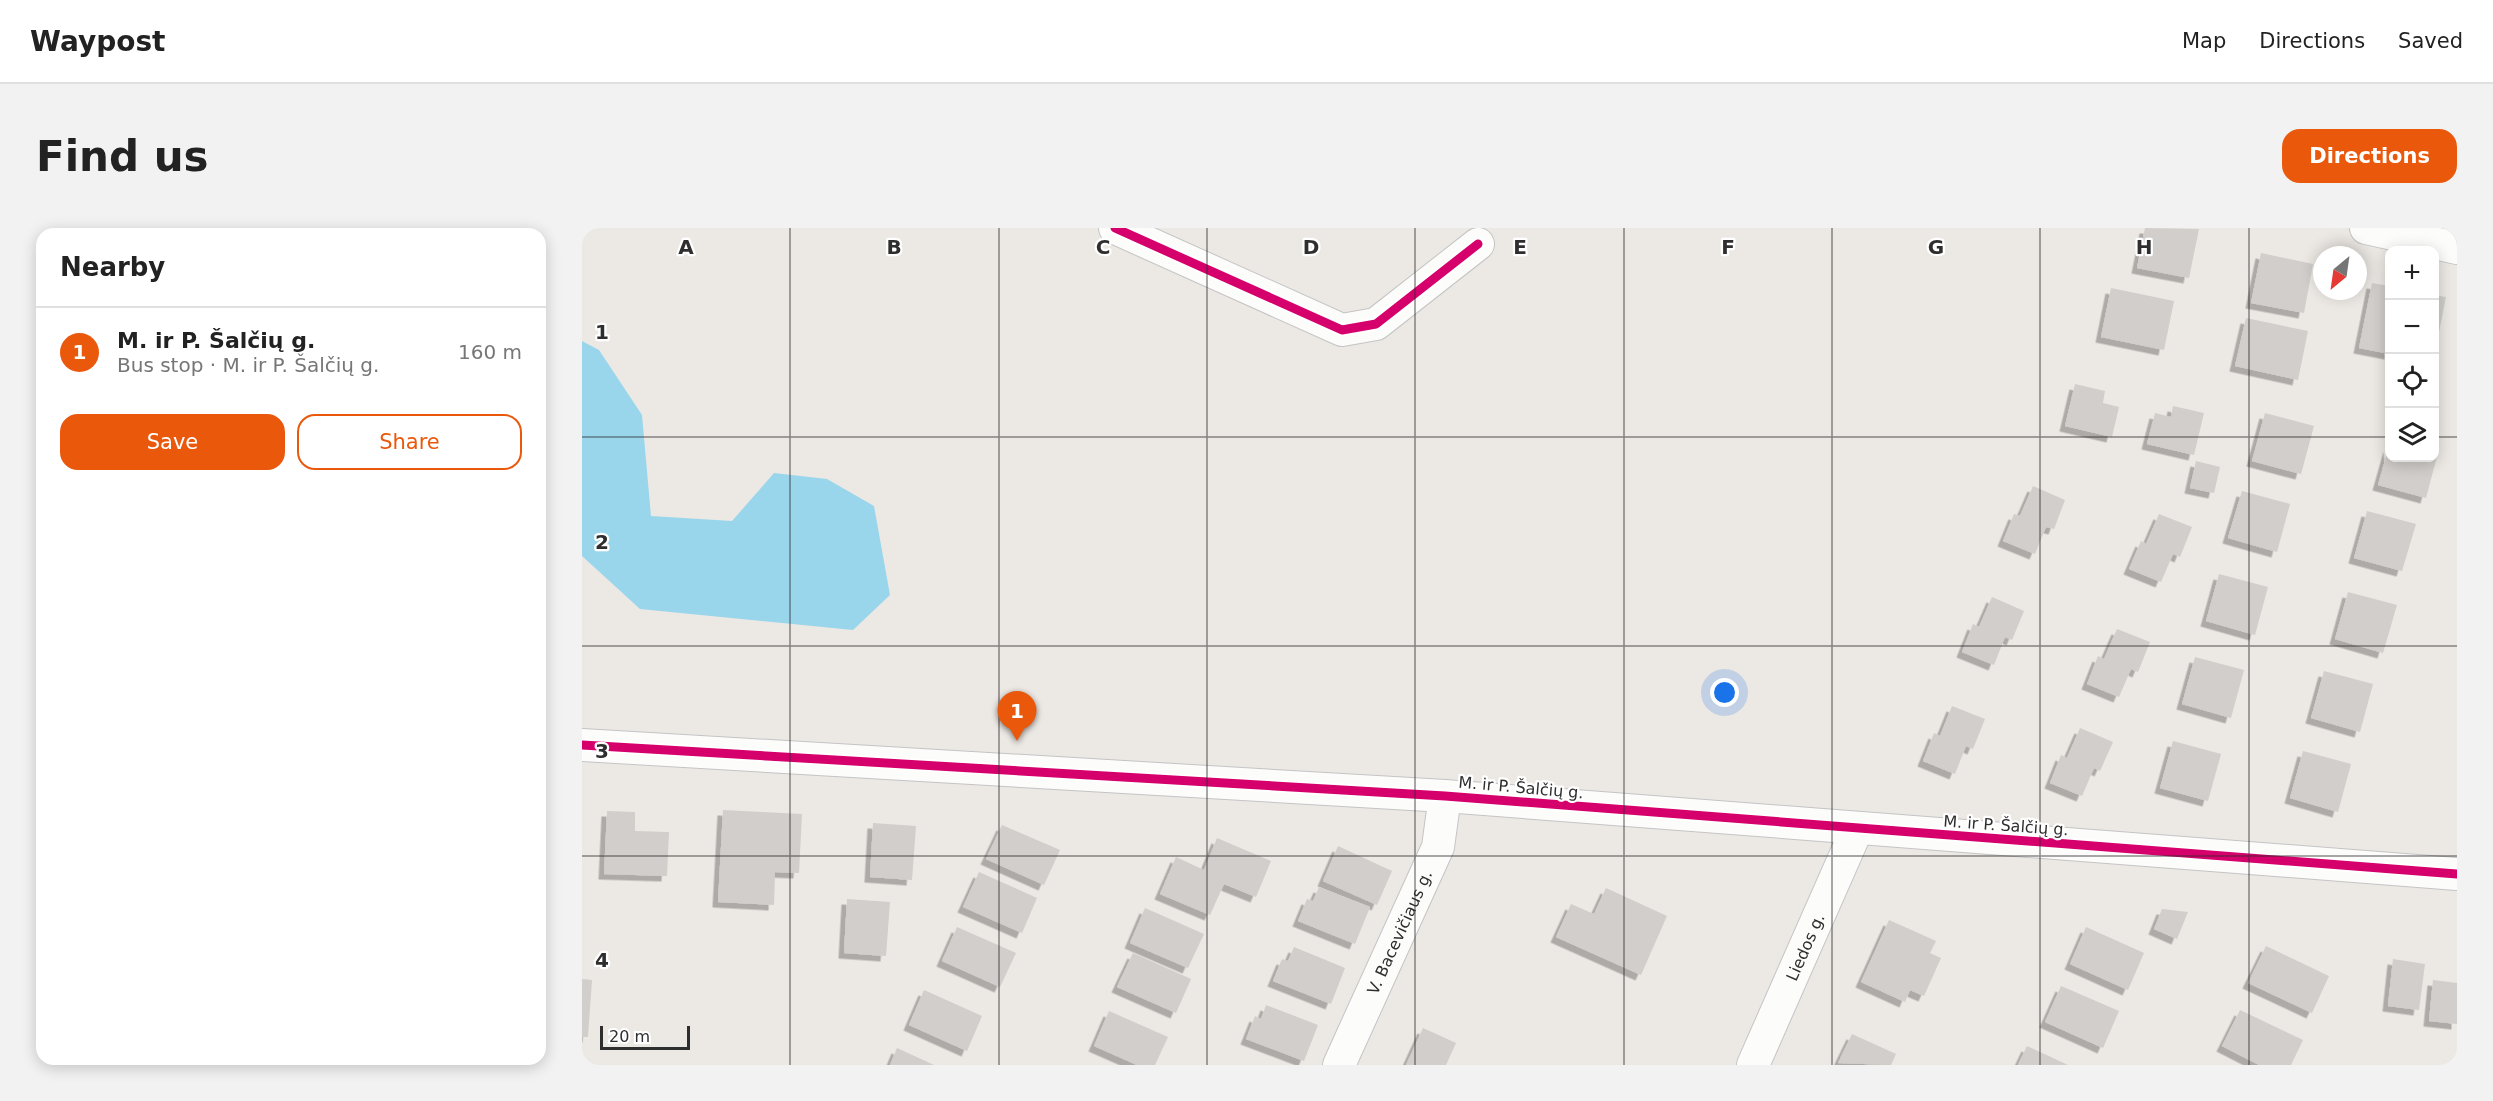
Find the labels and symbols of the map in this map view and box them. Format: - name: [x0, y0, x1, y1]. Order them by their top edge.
- text: A: [678, 235, 694, 259]
- text: B: [886, 235, 902, 259]
- text: C: [1096, 235, 1110, 259]
- text: D: [1303, 235, 1319, 259]
- text: E: [1513, 235, 1527, 259]
- text: F: [1721, 235, 1735, 259]
- text: G: [1928, 235, 1944, 259]
- text: H: [2136, 235, 2152, 259]
- north arrow: [2313, 246, 2367, 300]
- text: 1: [595, 320, 609, 344]
- text: 2: [595, 530, 609, 554]
- your location: [1710, 678, 1739, 707]
- pin: 1: [998, 692, 1036, 741]
- text: 3: [595, 739, 609, 763]
- street label: M. ir P. Šalčių g.: [1458, 773, 1584, 802]
- street label: M. ir P. Šalčių g.: [1943, 812, 2069, 839]
- street label: V. Bacevičiaus g.: [1363, 867, 1436, 997]
- street label: Liedos g.: [1782, 910, 1829, 984]
- text: 4: [595, 948, 609, 972]
- scale bar: [600, 1023, 690, 1050]

